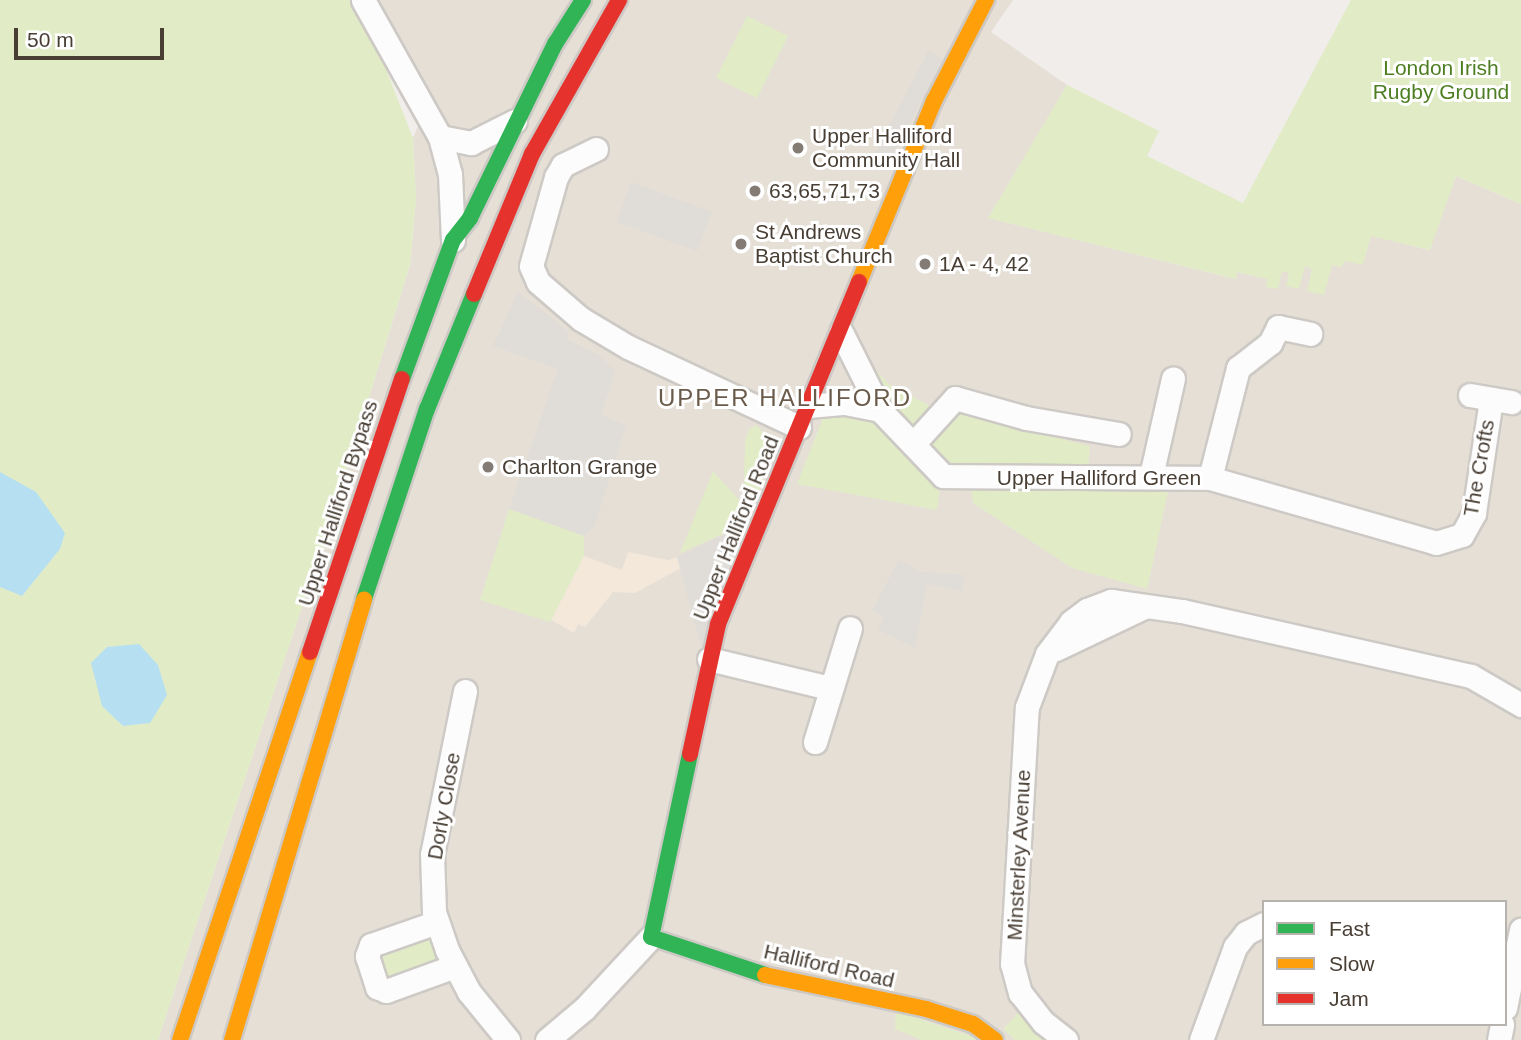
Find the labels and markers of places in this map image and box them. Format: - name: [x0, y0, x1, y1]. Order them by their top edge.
- place label: Upper Halliford Community Hall: [812, 123, 960, 173]
- marker: Upper Halliford Community Hall: [790, 140, 806, 156]
- place label: 63,65,71,73: [769, 178, 880, 204]
- marker: 63,65,71,73: [747, 183, 763, 199]
- place label: St Andrews Baptist Church: [755, 219, 893, 269]
- marker: St Andrews Baptist Church: [733, 236, 749, 252]
- place label: 1A - 4, 42: [939, 251, 1030, 277]
- marker: 1A - 4, 42: [917, 256, 933, 272]
- place label: Charlton Grange: [502, 454, 657, 480]
- marker: Charlton Grange: [480, 459, 496, 475]

